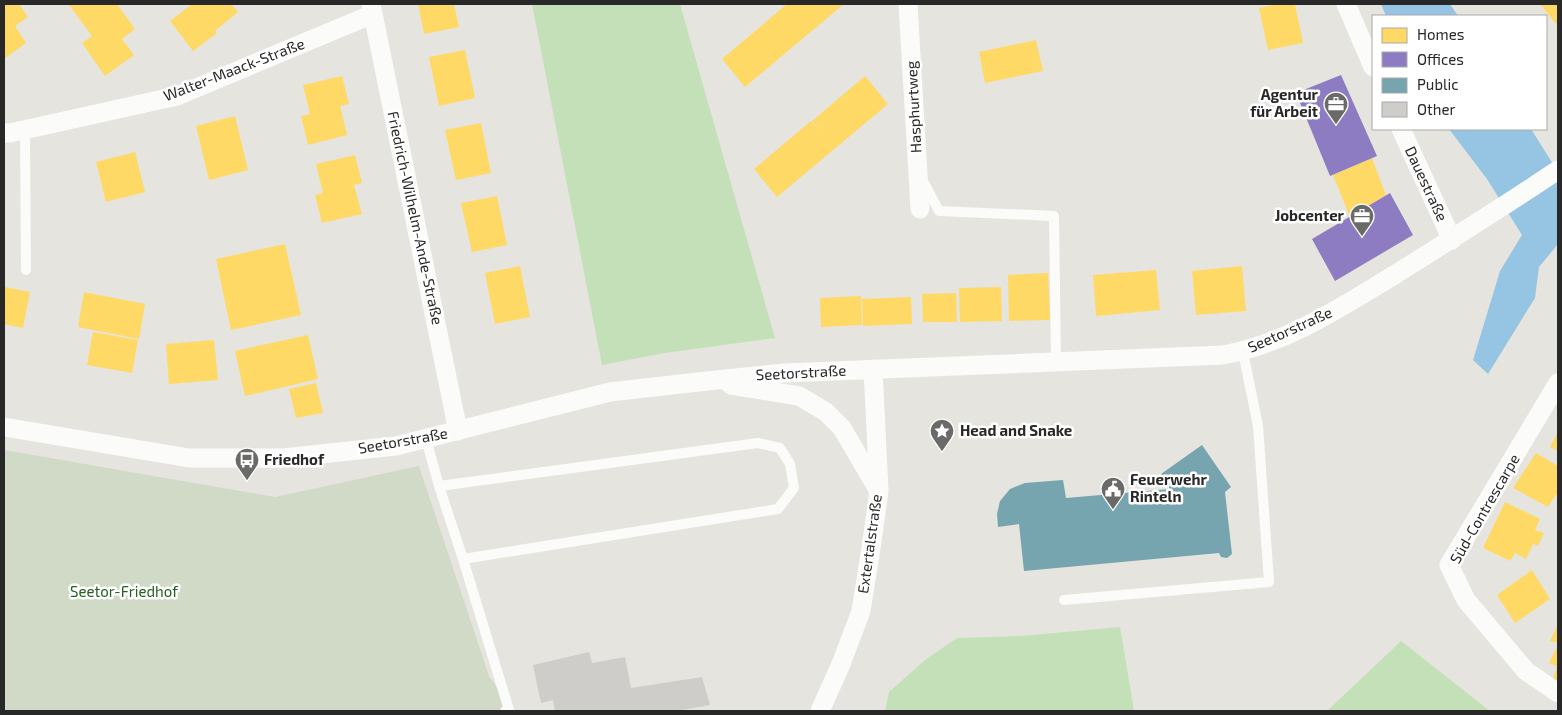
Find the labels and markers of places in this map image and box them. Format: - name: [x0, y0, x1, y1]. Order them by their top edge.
- place label: Agentur für Arbeit: [1250, 85, 1319, 120]
- office icon: Agentur für Arbeit: [1323, 91, 1349, 125]
- office icon: Jobcenter: [1349, 203, 1375, 237]
- place label: Jobcenter: [1275, 206, 1345, 224]
- place icon: Head and Snake: [929, 418, 955, 452]
- place label: Head and Snake: [960, 421, 1072, 439]
- bus stop icon: Friedhof: [234, 447, 260, 481]
- place label: Friedhof: [264, 450, 325, 468]
- place label: Feuerwehr Rinteln: [1130, 470, 1207, 505]
- public building icon: Feuerwehr Rinteln: [1100, 476, 1126, 510]

